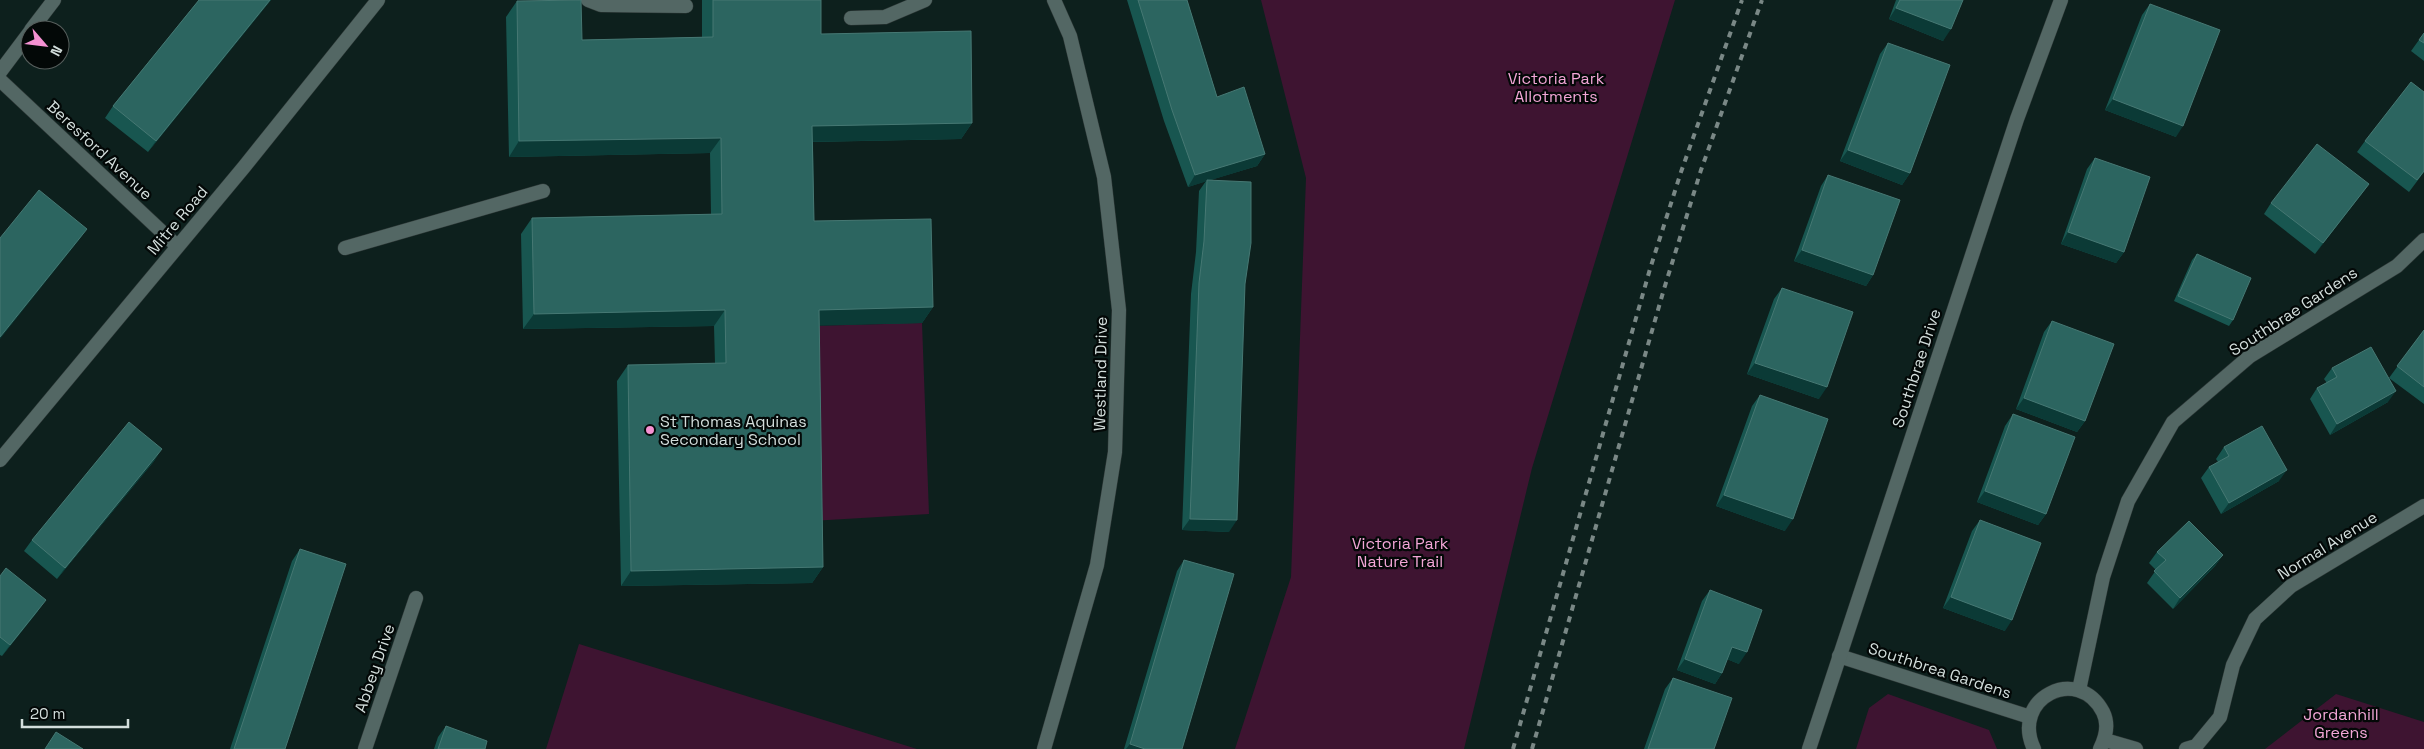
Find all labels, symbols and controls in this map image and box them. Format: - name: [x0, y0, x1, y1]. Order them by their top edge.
- north arrow: [20, 20, 70, 70]
- text: N: [46, 43, 67, 59]
- park label: Victoria Park Allotments: [1508, 68, 1605, 107]
- street label: Beresford Avenue: [43, 96, 157, 205]
- street label: Mitre Road: [142, 181, 212, 259]
- street label: Southbrae Gardens: [2225, 262, 2361, 361]
- street label: Southbrae Drive: [1887, 306, 1946, 430]
- street label: Westland Drive: [1089, 317, 1112, 431]
- place label: St Thomas Aquinas Secondary School: [660, 411, 807, 450]
- marker: St Thomas Aquinas Secondary School: [644, 424, 656, 436]
- street label: Normal Avenue: [2273, 506, 2381, 584]
- park label: Victoria Park Nature Trail: [1352, 533, 1449, 572]
- street label: Abbey Drive: [350, 621, 399, 715]
- street label: Southbrea Gardens: [1866, 637, 2014, 703]
- scale bar: [22, 696, 129, 728]
- text: 20 m: [30, 704, 65, 723]
- park label: Jordanhill Greens: [2303, 704, 2379, 743]

